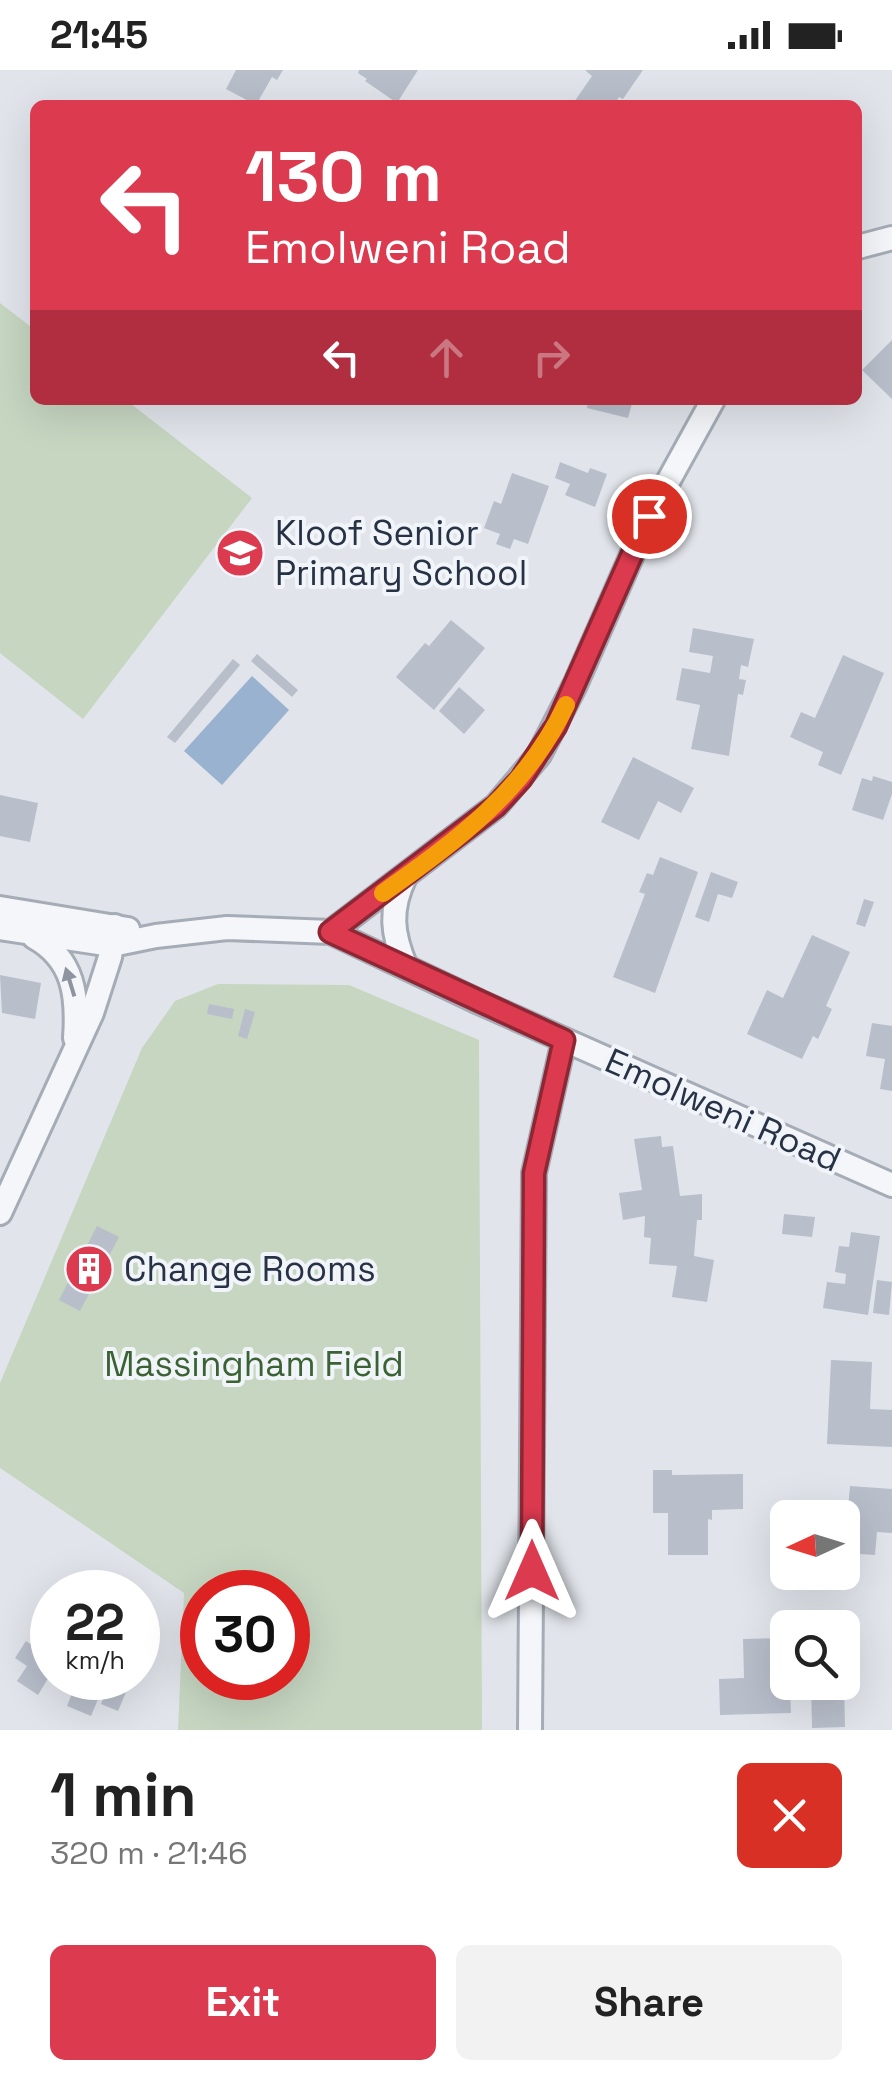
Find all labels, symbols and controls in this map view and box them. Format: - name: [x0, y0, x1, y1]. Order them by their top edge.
- text: 21:45: [50, 11, 148, 59]
- text: 130 m: [245, 132, 442, 221]
- icon: left: [80, 140, 210, 270]
- text: Emolweni Road: [245, 219, 571, 276]
- icon: left: [314, 330, 369, 385]
- icon: ahead: [419, 330, 474, 385]
- icon: right: [524, 330, 579, 385]
- pin: [607, 474, 692, 559]
- icon: arrive: [622, 489, 677, 544]
- place label: Kloof Senior Primary School: [275, 511, 527, 595]
- school or university icon: Kloof Senior Primary School: [214, 527, 266, 579]
- one-way arrow: [62, 966, 77, 996]
- street label: Emolweni Road: [598, 1038, 848, 1182]
- building icon: Change Rooms: [63, 1243, 115, 1295]
- place label: Change Rooms: [124, 1247, 376, 1291]
- park label: Massingham Field: [104, 1342, 404, 1386]
- north arrow: [770, 1500, 860, 1590]
- map controls: [770, 1500, 860, 1700]
- position arrow: [480, 1519, 584, 1623]
- speed limit sign: 30: [180, 1570, 310, 1700]
- text: 22: [65, 1591, 125, 1655]
- button: search: [770, 1610, 860, 1700]
- text: km/h: [65, 1644, 125, 1676]
- text: 1 min: [50, 1757, 197, 1834]
- button: close: [737, 1763, 842, 1868]
- text: 320 m · 21:46: [50, 1833, 248, 1873]
- button: Exit: [50, 1945, 436, 2060]
- button: Share: [456, 1945, 842, 2060]

